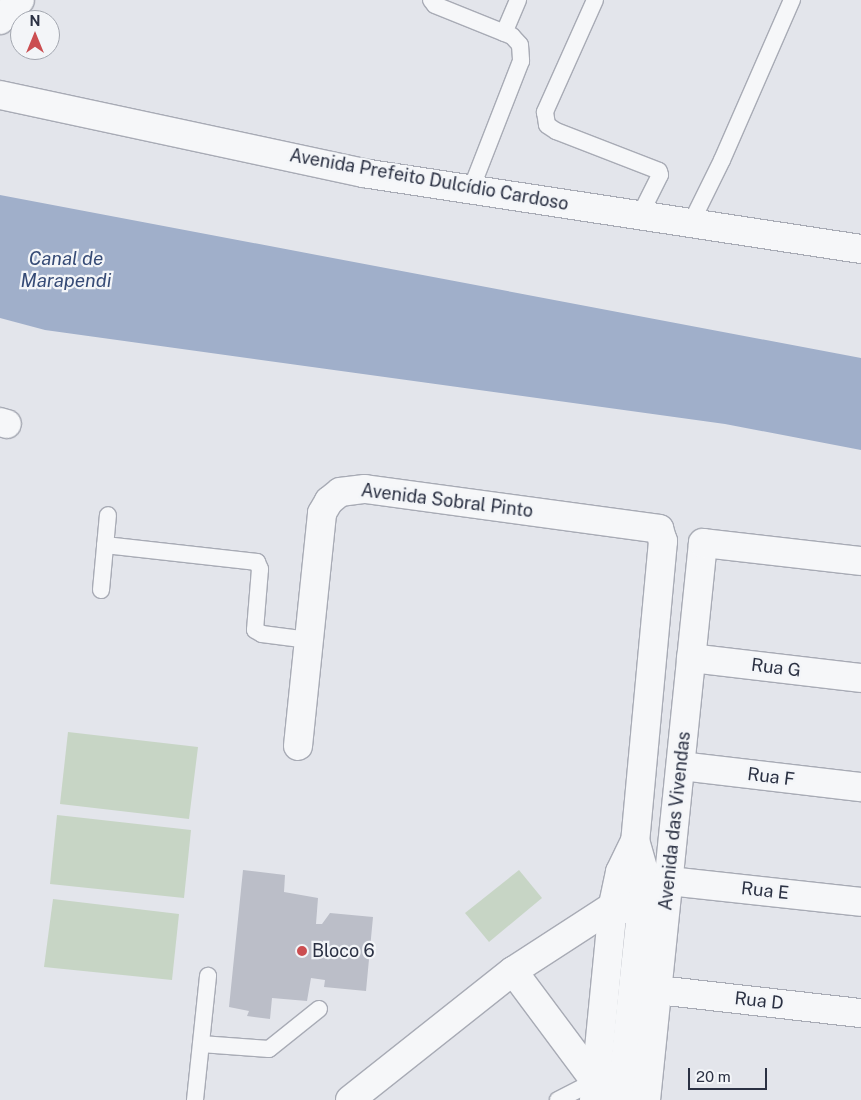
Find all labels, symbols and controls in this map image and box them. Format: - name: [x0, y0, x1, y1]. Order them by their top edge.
- north arrow: [10, 10, 60, 60]
- text: N: [30, 13, 40, 29]
- street label: Avenida Prefeito Dulcídio Cardoso: [288, 145, 570, 215]
- water label: Canal de Marapendi: [21, 248, 111, 292]
- street label: Avenida Sobral Pinto: [360, 480, 534, 522]
- street label: Rua G: [750, 654, 802, 682]
- street label: Avenida das Vivendas: [655, 730, 695, 912]
- street label: Rua F: [746, 763, 796, 791]
- street label: Rua E: [740, 878, 790, 904]
- place label: Bloco 6: [312, 940, 375, 962]
- marker: Bloco 6: [296, 945, 308, 957]
- street label: Rua D: [733, 988, 785, 1014]
- scale bar: [691, 1058, 770, 1090]
- text: 20 m: [696, 1068, 731, 1085]

